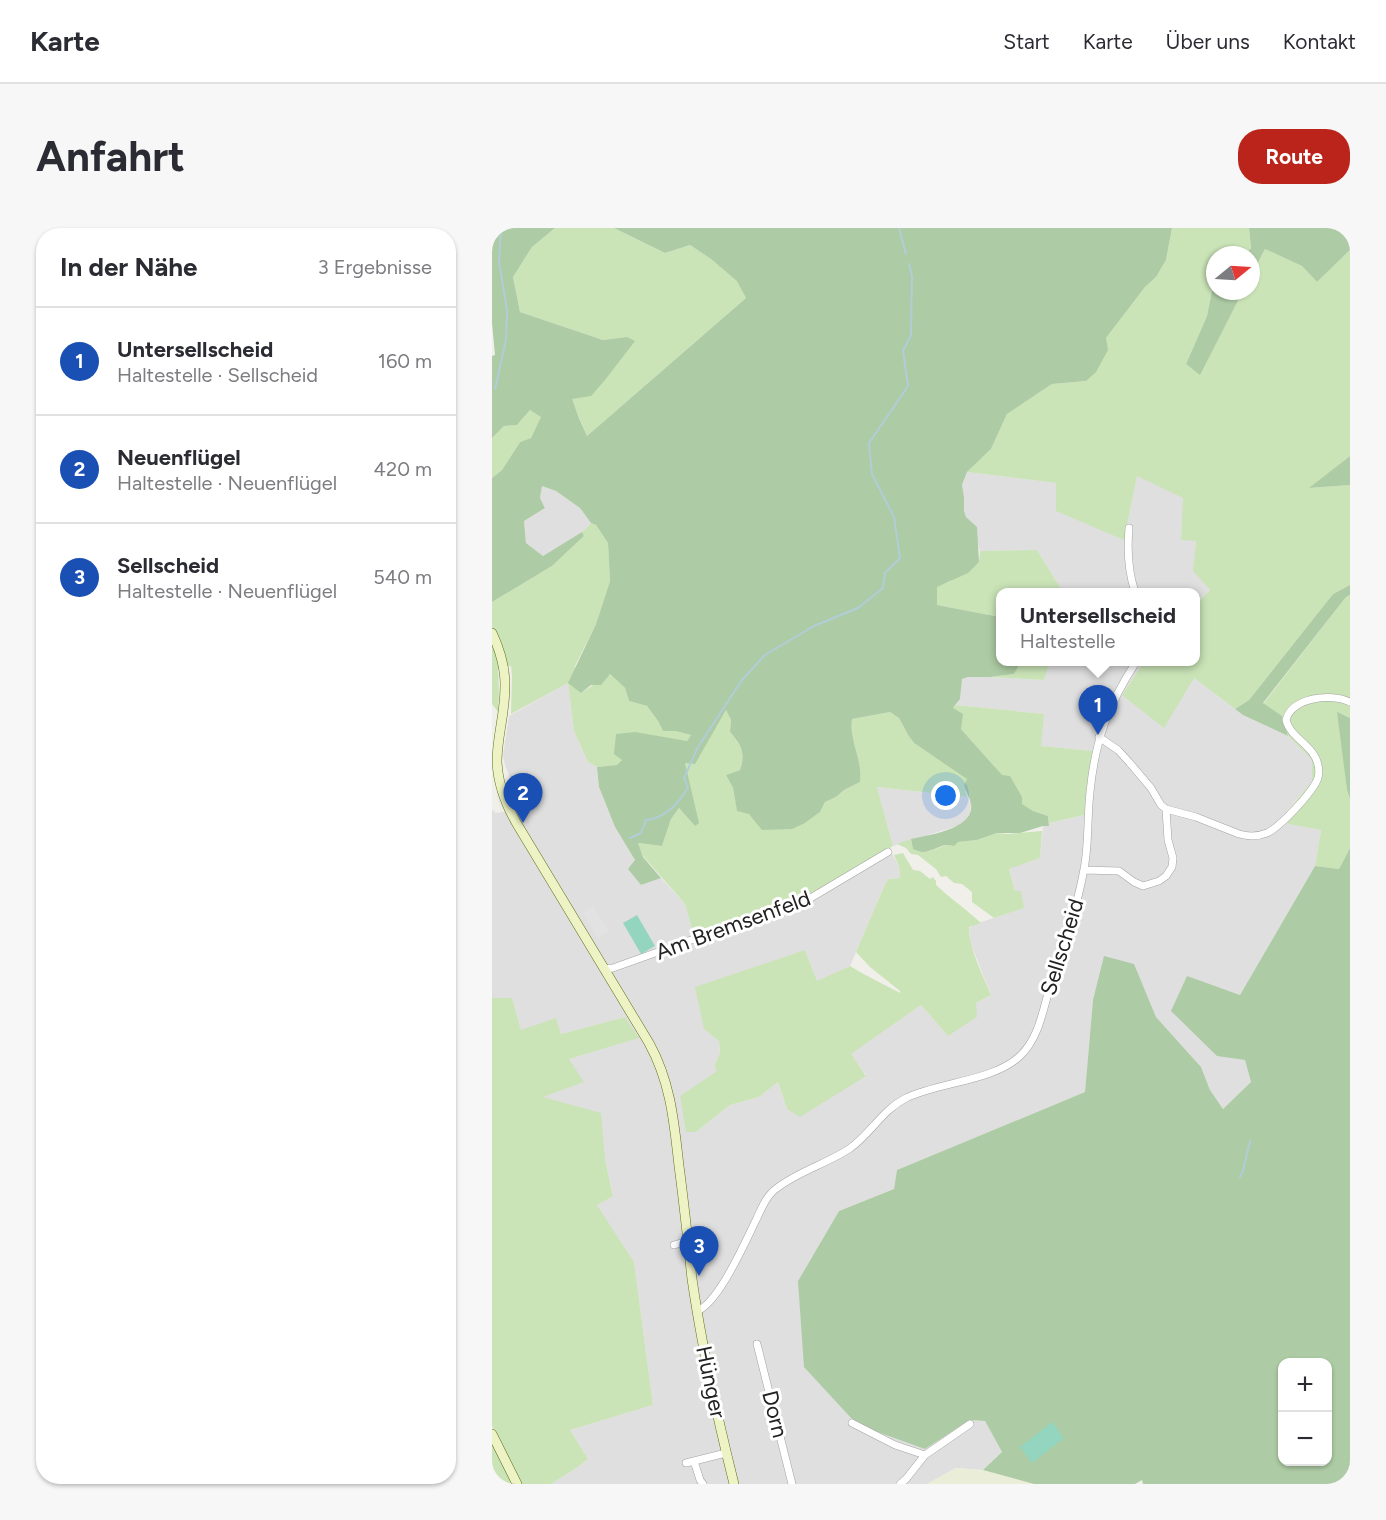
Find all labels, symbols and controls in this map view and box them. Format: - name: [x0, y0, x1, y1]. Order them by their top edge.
- text: Karte: [30, 24, 100, 58]
- text: Start: [1003, 29, 1050, 54]
- text: Karte: [1083, 29, 1133, 54]
- text: Über uns: [1166, 29, 1250, 54]
- text: Kontakt: [1283, 29, 1356, 54]
- button: Route: [1238, 129, 1350, 184]
- text: Anfahrt: [36, 131, 185, 182]
- north arrow: [1206, 246, 1260, 300]
- text: In der Nähe: [60, 251, 197, 283]
- text: 3 Ergebnisse: [318, 255, 432, 279]
- text: Untersellscheid: [117, 336, 273, 363]
- text: 1: [75, 349, 84, 373]
- text: 160 m: [378, 349, 432, 373]
- text: Haltestelle · Sellscheid: [117, 363, 318, 387]
- text: Neuenflügel: [117, 444, 241, 471]
- text: 2: [74, 457, 85, 481]
- text: 420 m: [374, 457, 432, 481]
- text: Haltestelle · Neuenflügel: [117, 471, 337, 495]
- text: Sellscheid: [117, 552, 219, 579]
- text: 3: [74, 565, 85, 589]
- text: 540 m: [373, 565, 432, 589]
- text: Haltestelle · Neuenflügel: [117, 579, 337, 603]
- popup: [996, 588, 1200, 666]
- text: Untersellscheid: [1020, 602, 1176, 629]
- text: Haltestelle: [1020, 629, 1115, 653]
- pin: 1: [1078, 686, 1118, 735]
- pin: 2: [504, 774, 543, 823]
- your location: [931, 781, 960, 810]
- street label: Am Bremsenfeld: [652, 884, 814, 966]
- street label: Sellscheid: [1035, 895, 1089, 999]
- pin: 3: [680, 1226, 718, 1276]
- street label: Hünger: [690, 1343, 732, 1421]
- map controls: [1278, 1358, 1332, 1466]
- button: +: [1278, 1358, 1332, 1412]
- street label: Dorn: [756, 1388, 794, 1440]
- button: −: [1278, 1412, 1332, 1466]

